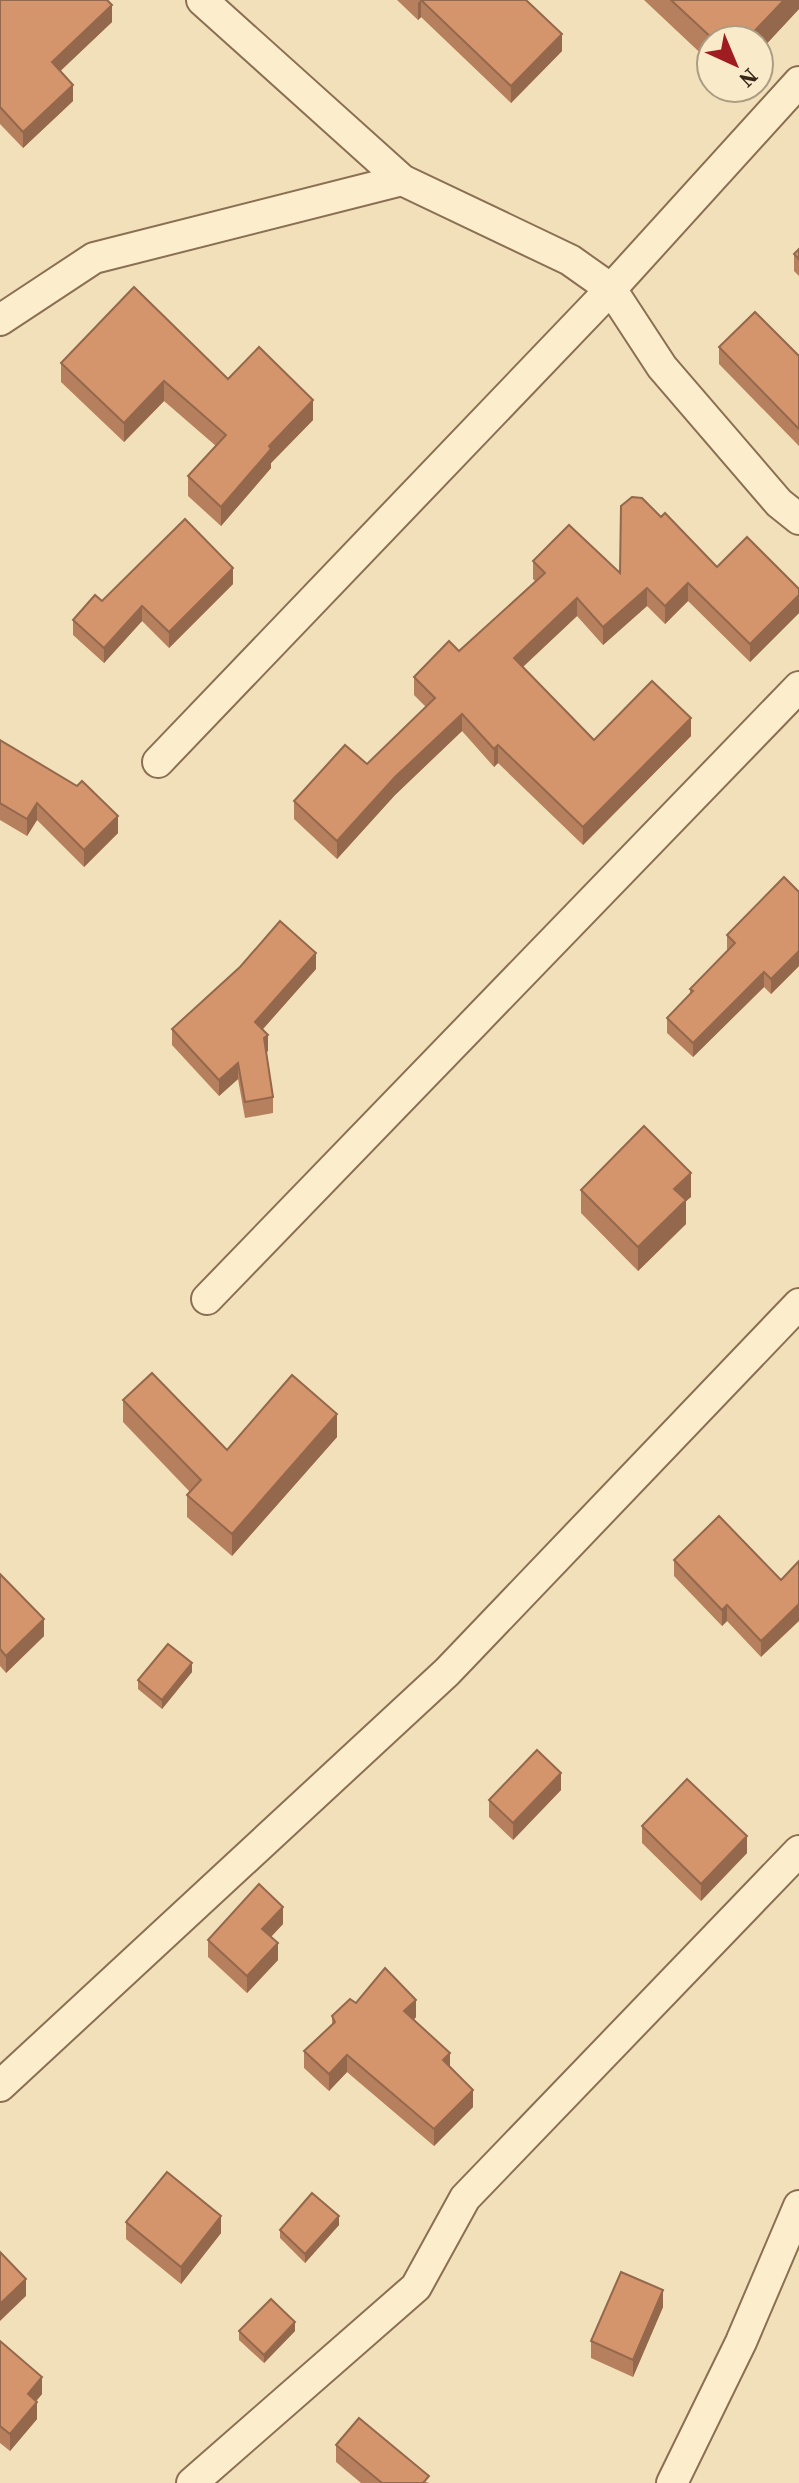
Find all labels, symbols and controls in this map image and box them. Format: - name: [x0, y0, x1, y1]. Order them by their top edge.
- north arrow: [695, 24, 775, 104]
- text: N: [733, 62, 765, 95]

